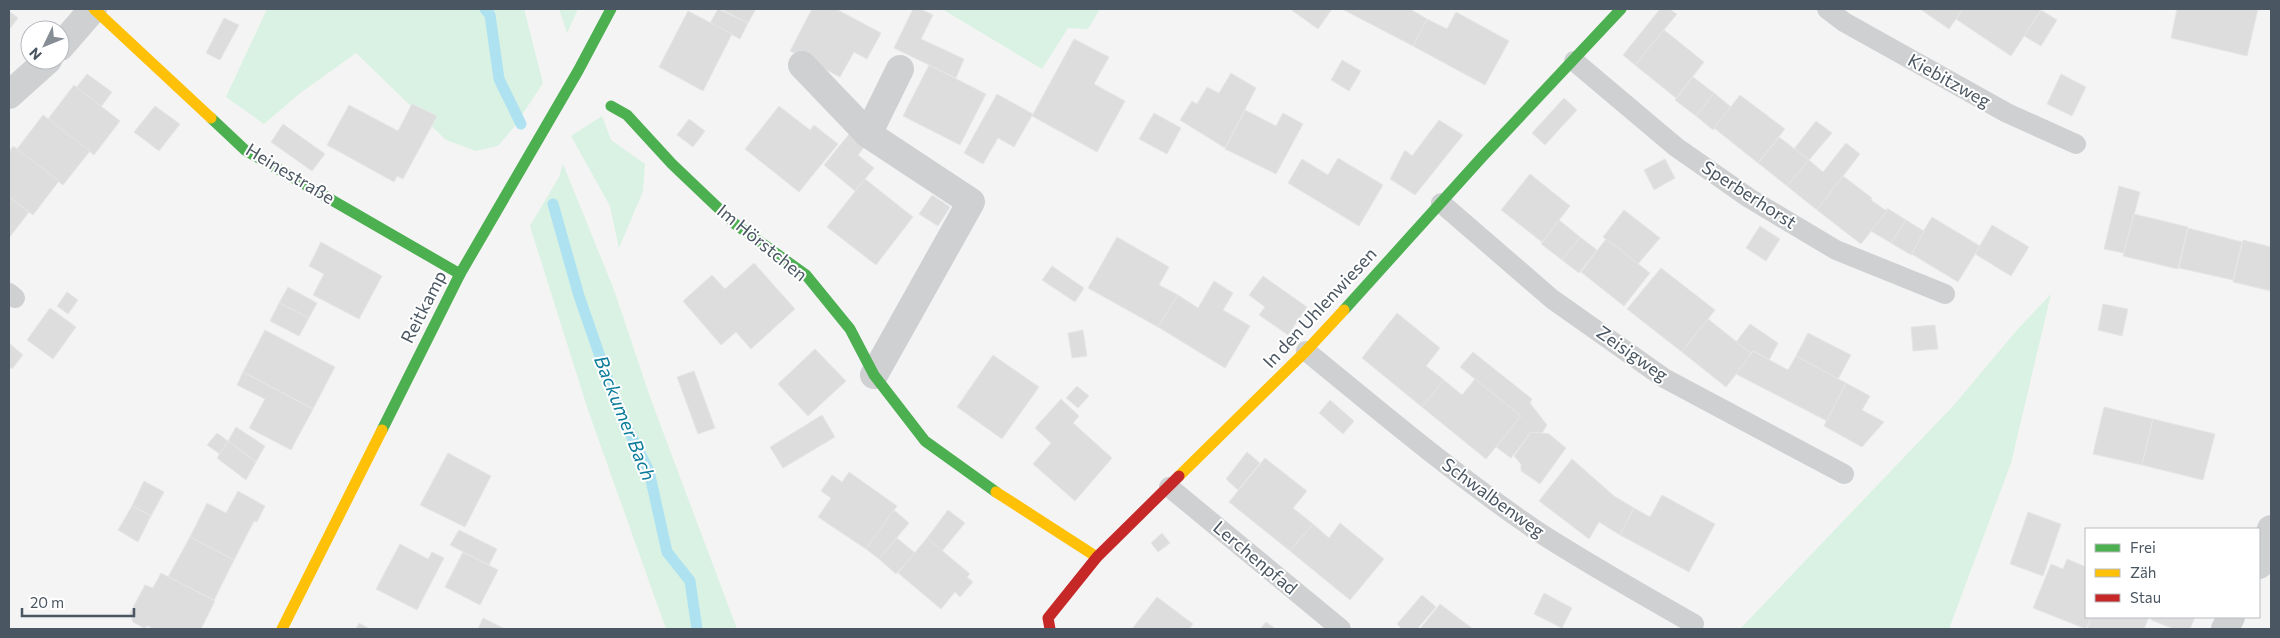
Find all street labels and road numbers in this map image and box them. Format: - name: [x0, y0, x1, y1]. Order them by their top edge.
- street label: Kiebitzweg: [1904, 48, 1995, 112]
- street label: Heinestraße: [242, 138, 339, 208]
- street label: Sperberhorst: [1698, 155, 1801, 233]
- street label: Im Hörstchen: [713, 199, 812, 285]
- street label: In den Uhlenwiesen: [1258, 243, 1381, 372]
- street label: Reitkamp: [395, 267, 451, 347]
- street label: Zeisigweg: [1593, 321, 1673, 386]
- street label: Schwalbenweg: [1438, 453, 1549, 542]
- street label: Lerchenpfad: [1209, 516, 1302, 599]

